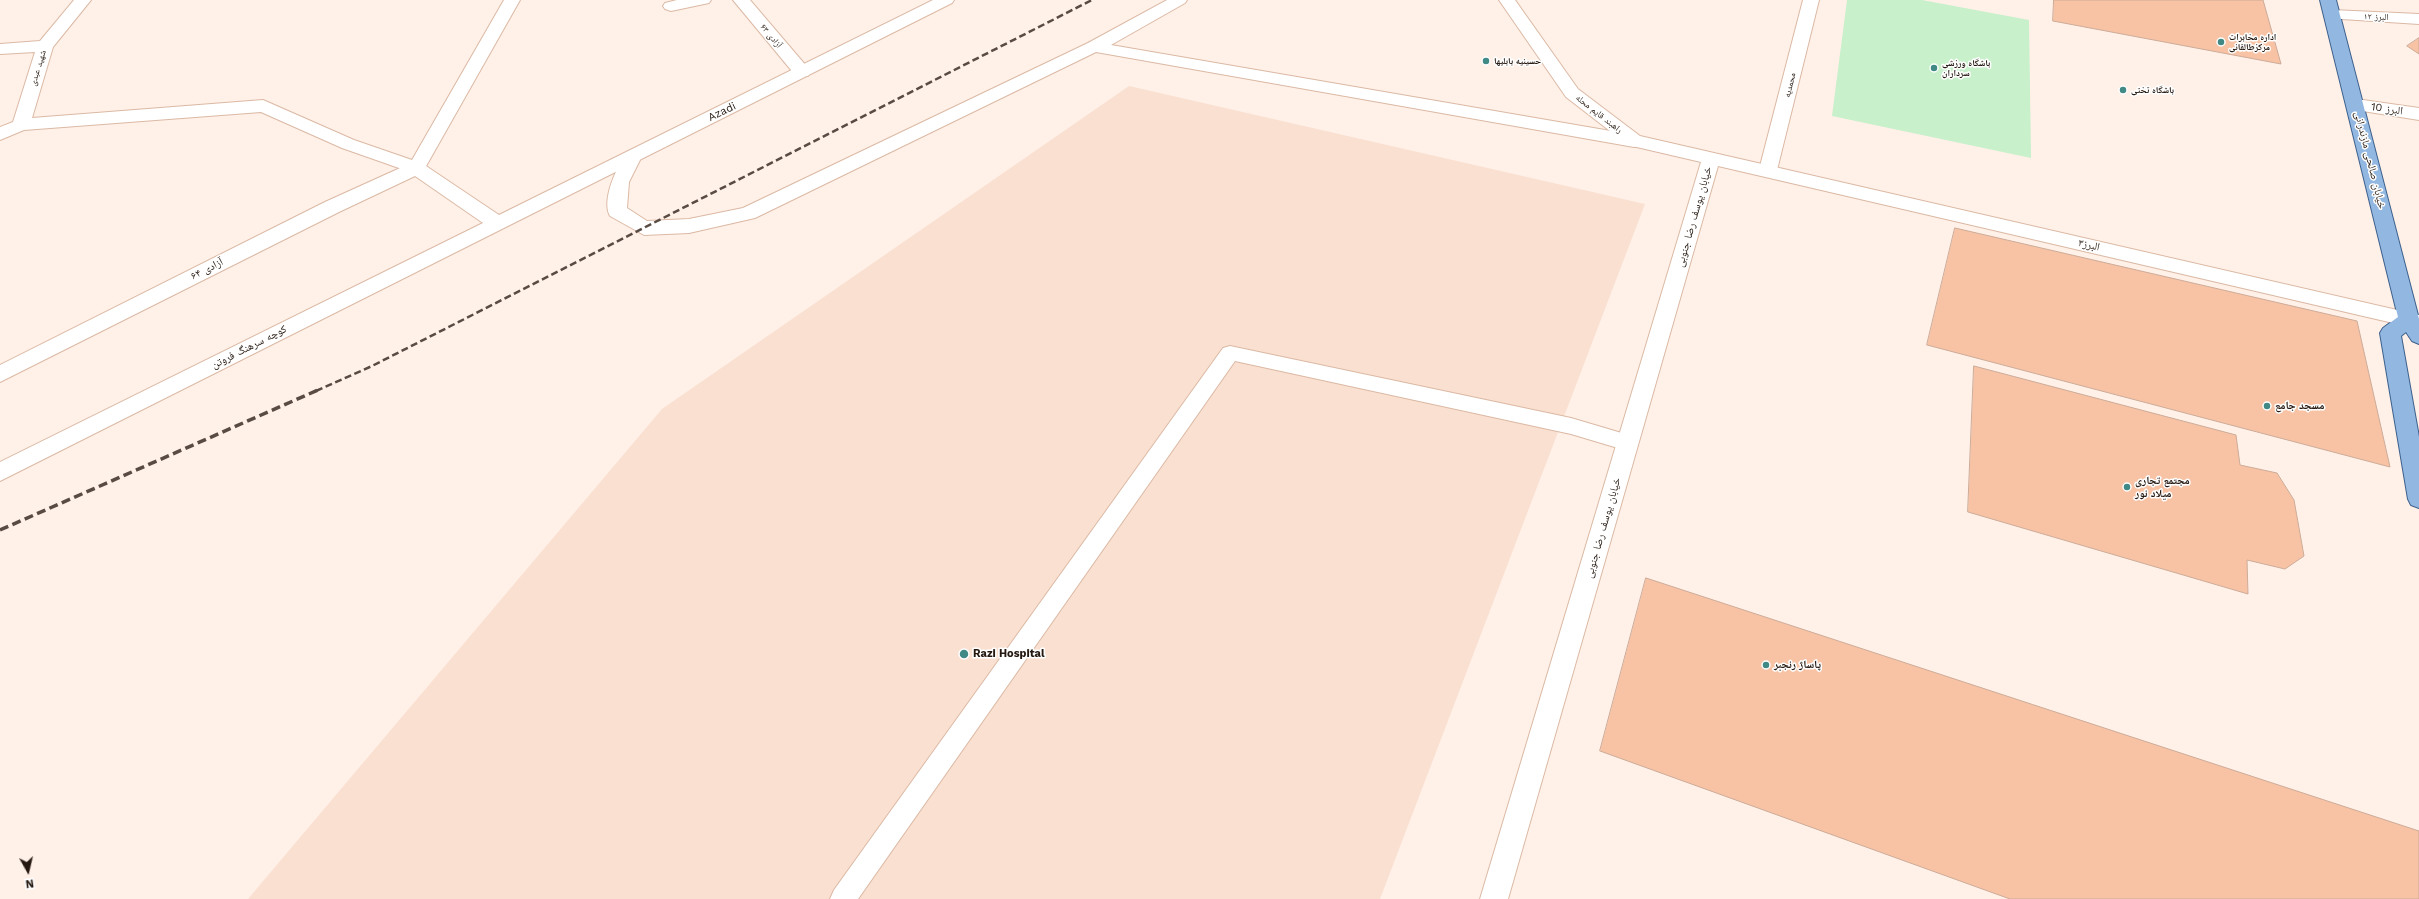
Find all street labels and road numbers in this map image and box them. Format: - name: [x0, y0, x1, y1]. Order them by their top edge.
- street label: البرز ۱۲: [2363, 11, 2389, 23]
- street label: آزادی ۶۳: [758, 22, 784, 50]
- street label: شهید عبدی: [27, 49, 49, 87]
- street label: محمدیه: [1782, 71, 1798, 99]
- street label: راهبند قایم محله: [1574, 92, 1624, 136]
- street label: Azadi: [706, 100, 738, 124]
- street label: البرز 10: [2370, 100, 2404, 118]
- street label: خیابان صالحی مازندرانی: [2352, 110, 2388, 210]
- street label: خیابان یوسف رضا جنوبی: [1673, 165, 1715, 269]
- street label: البرز۳: [2077, 236, 2101, 254]
- street label: آزادی ۶۴: [189, 255, 225, 283]
- street label: کوچه سرهنگ فروتن: [209, 322, 289, 372]
- street label: خیابان یوسف رضا جنوبی: [1582, 476, 1624, 580]

